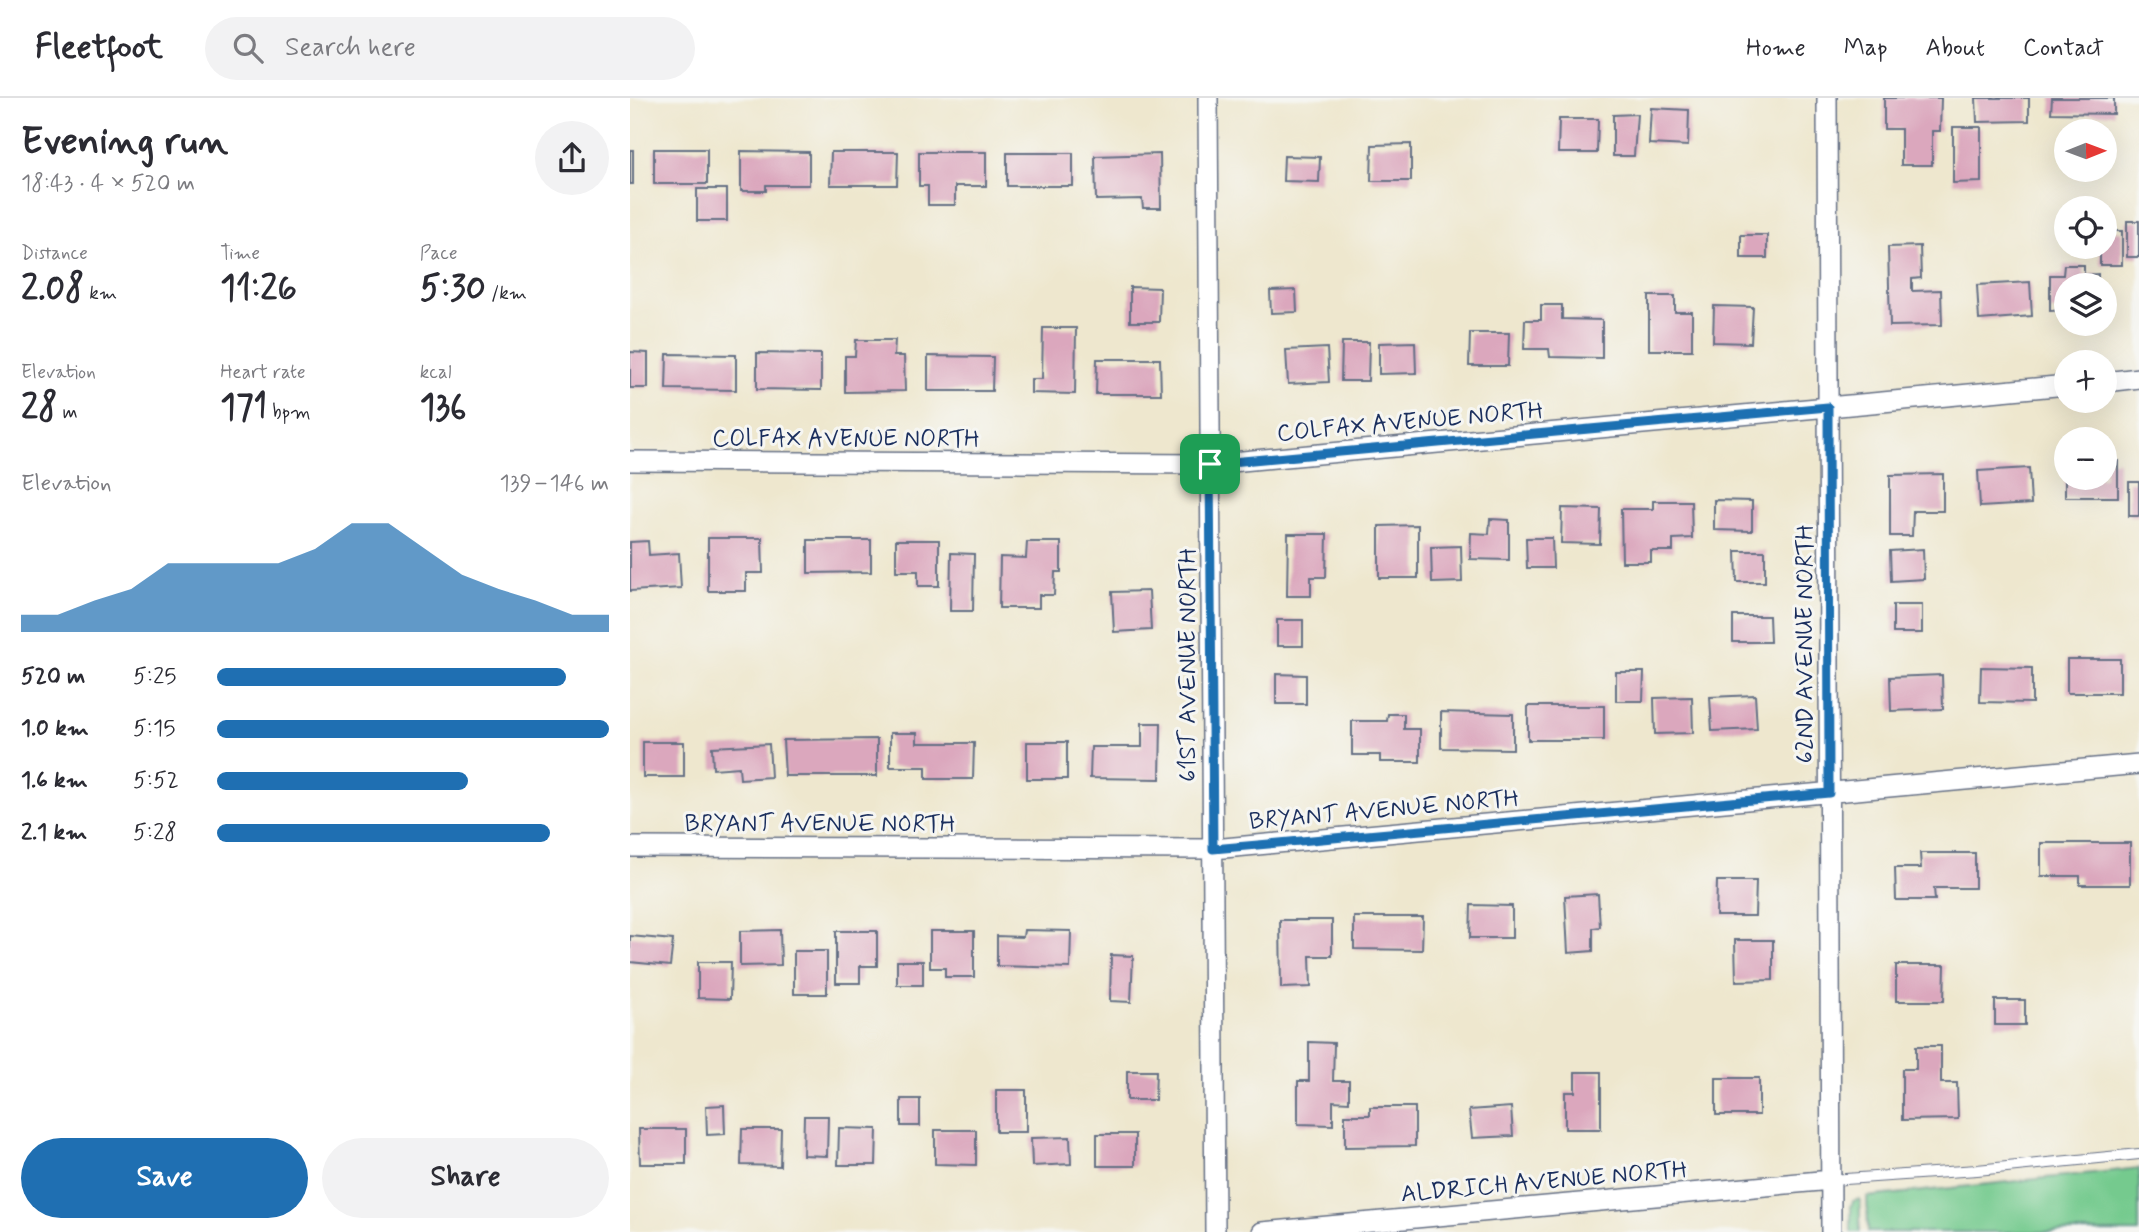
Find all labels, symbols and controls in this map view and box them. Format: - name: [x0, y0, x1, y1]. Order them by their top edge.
- search box: [205, 17, 695, 80]
- text: Fleetfoot: [35, 26, 163, 70]
- icon: search: [229, 29, 267, 67]
- text: Search here: [285, 31, 416, 65]
- text: Home: [1746, 33, 1806, 64]
- text: Map: [1844, 33, 1888, 64]
- text: About: [1926, 33, 1985, 64]
- text: Contact: [2023, 33, 2104, 64]
- text: Evening run: [21, 118, 228, 167]
- north arrow: [2054, 119, 2118, 182]
- map controls: [2054, 119, 2117, 490]
- button: share: [535, 121, 609, 195]
- text: 18:43 · 4 × 520 m: [21, 169, 195, 199]
- button: locate: [2054, 196, 2117, 259]
- text: Distance: [21, 241, 88, 266]
- text: Time: [220, 241, 260, 266]
- text: Pace: [420, 241, 457, 266]
- text: 2.08: [21, 266, 84, 312]
- text: 11:26: [220, 266, 297, 312]
- text: 5:30: [420, 266, 486, 312]
- button: layers: [2054, 273, 2117, 336]
- text: km: [84, 281, 117, 306]
- text: /km: [486, 281, 527, 306]
- button: +: [2054, 350, 2117, 413]
- text: Elevation: [21, 360, 96, 385]
- text: Heart rate: [220, 360, 306, 385]
- text: kcal: [420, 360, 452, 385]
- text: 28: [21, 385, 57, 431]
- text: 171: [220, 385, 267, 431]
- text: 136: [420, 385, 467, 431]
- street label: COLFAX AVENUE NORTH: [1276, 395, 1545, 450]
- text: m: [57, 400, 78, 425]
- text: bpm: [267, 400, 311, 425]
- street label: COLFAX AVENUE NORTH: [712, 424, 980, 455]
- button: −: [2054, 427, 2117, 490]
- pin: [1180, 434, 1240, 494]
- icon: arrive: [1191, 445, 1229, 483]
- text: Elevation: [21, 469, 112, 499]
- text: 139–146 m: [500, 469, 609, 499]
- street label: 62ND AVENUE NORTH: [1790, 524, 1821, 764]
- street label: 61ST AVENUE NORTH: [1173, 548, 1204, 782]
- text: 520 m: [21, 662, 85, 692]
- text: 5:25: [133, 662, 176, 692]
- text: 1.0 km: [21, 714, 89, 744]
- text: 5:15: [133, 714, 175, 744]
- text: 1.6 km: [21, 766, 88, 796]
- text: 5:52: [133, 766, 179, 796]
- street label: BRYANT AVENUE NORTH: [1248, 783, 1520, 838]
- street label: BRYANT AVENUE NORTH: [685, 809, 955, 840]
- text: 2.1 km: [21, 818, 87, 848]
- text: 5:28: [133, 818, 177, 848]
- button: Save: [21, 1138, 308, 1218]
- button: Share: [322, 1138, 609, 1218]
- street label: ALDRICH AVENUE NORTH: [1400, 1155, 1689, 1210]

